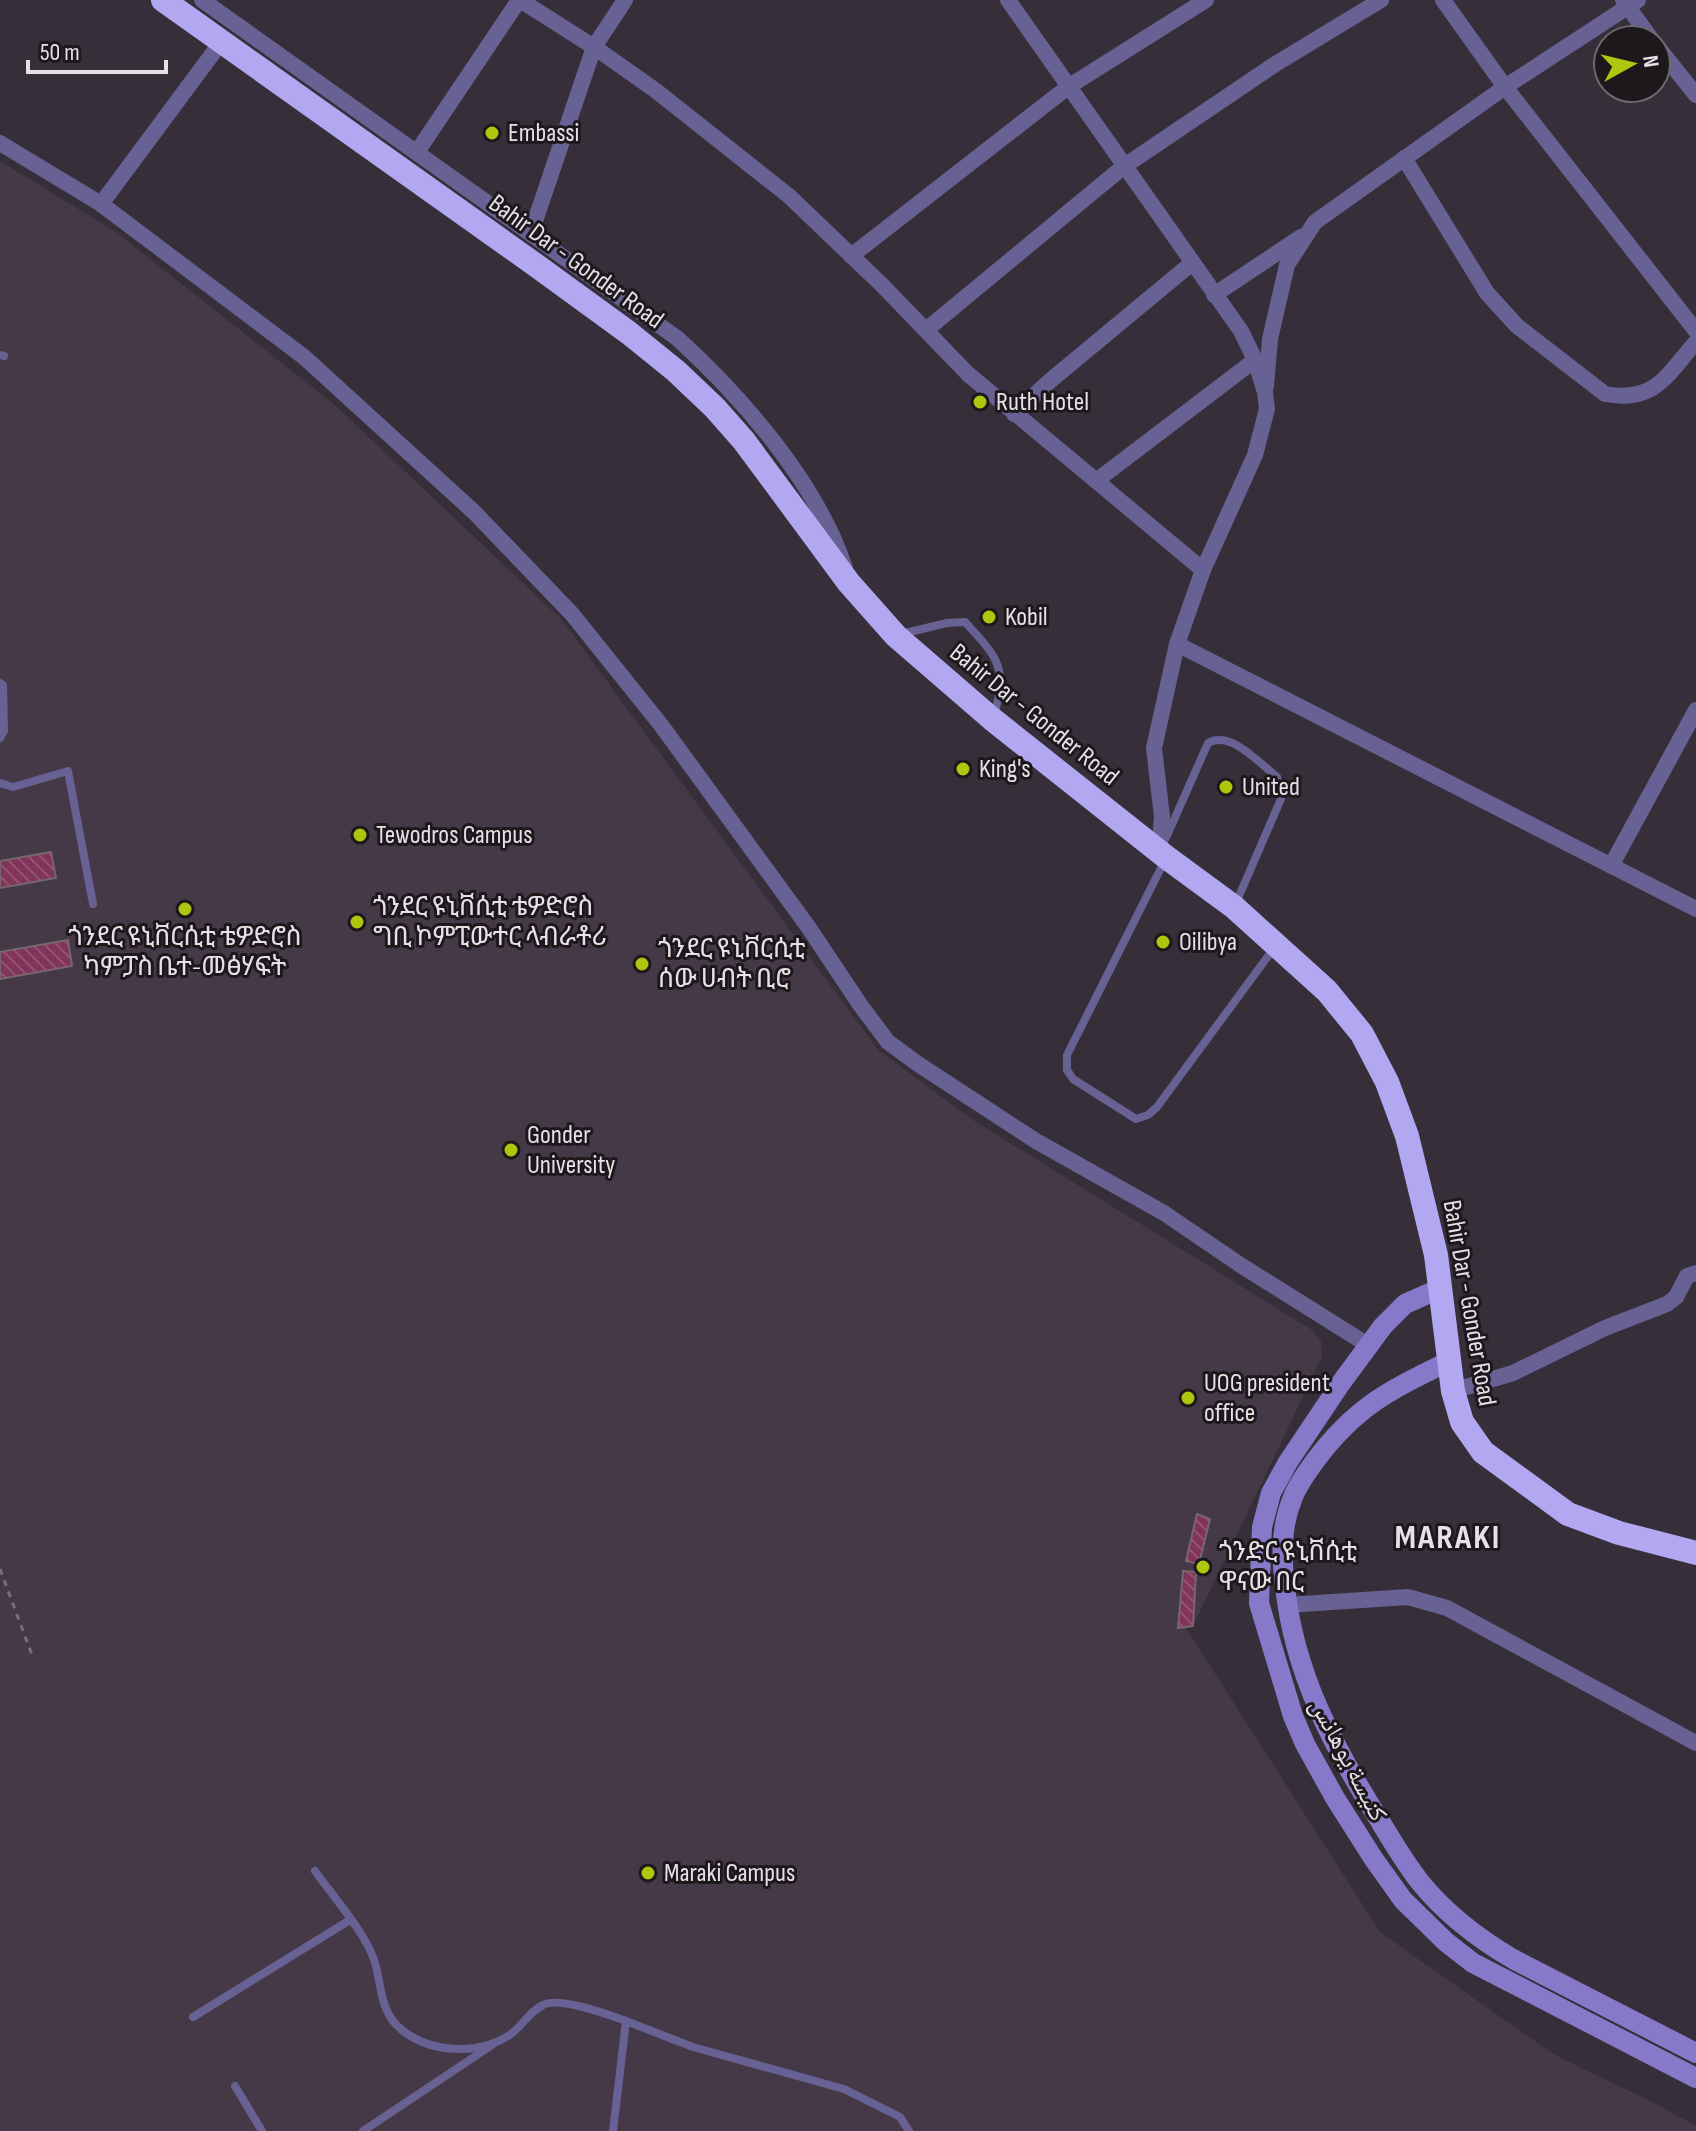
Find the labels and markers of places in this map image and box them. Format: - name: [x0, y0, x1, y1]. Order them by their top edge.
- place label: Embassi: [508, 118, 579, 149]
- marker: Embassi: [483, 124, 501, 142]
- place label: Ruth Hotel: [996, 387, 1089, 418]
- marker: Ruth Hotel: [971, 393, 989, 411]
- place label: Kobil: [1005, 602, 1048, 633]
- marker: Kobil: [980, 608, 998, 626]
- place label: King's: [979, 754, 1031, 785]
- marker: King's: [954, 760, 972, 778]
- place label: United: [1242, 772, 1300, 803]
- marker: United: [1217, 778, 1235, 796]
- place label: Tewodros Campus: [376, 820, 532, 851]
- marker: Tewodros Campus: [351, 826, 369, 844]
- place label: ጎንደር ዩኒቨሲቲ ቴዎድሮስ ግቢ ኮምፒውተር ላብራቶሪ: [373, 892, 607, 953]
- marker: ጎንደር ዩኒቨርሲቲ ቴዎድሮስ ካምፓስ ቤተ-መፅሃፍት: [176, 900, 194, 918]
- marker: ጎንደር ዩኒቨሲቲ ቴዎድሮስ ግቢ ኮምፒውተር ላብራቶሪ: [348, 913, 366, 931]
- place label: ጎንደር ዩኒቨርሲቲ ቴዎድሮስ ካምፓስ ቤተ-መፅሃፍት: [68, 922, 302, 983]
- place label: Oilibya: [1179, 927, 1237, 958]
- marker: Oilibya: [1154, 933, 1172, 951]
- place label: ጎንደር ዩኒቨርሲቲ ሰው ሀብት ቢሮ: [658, 934, 806, 995]
- marker: ጎንደር ዩኒቨርሲቲ ሰው ሀብት ቢሮ: [633, 955, 651, 973]
- place label: Gonder University: [527, 1120, 615, 1181]
- marker: Gonder University: [502, 1141, 520, 1159]
- place label: UOG president office: [1204, 1368, 1330, 1429]
- marker: UOG president office: [1179, 1389, 1197, 1407]
- place label: ጎንድር ዩኒቨሲቲ ዋናው በር: [1219, 1537, 1358, 1598]
- marker: ጎንድር ዩኒቨሲቲ ዋናው በር: [1194, 1558, 1212, 1576]
- place label: Maraki Campus: [664, 1858, 795, 1889]
- marker: Maraki Campus: [639, 1864, 657, 1882]

